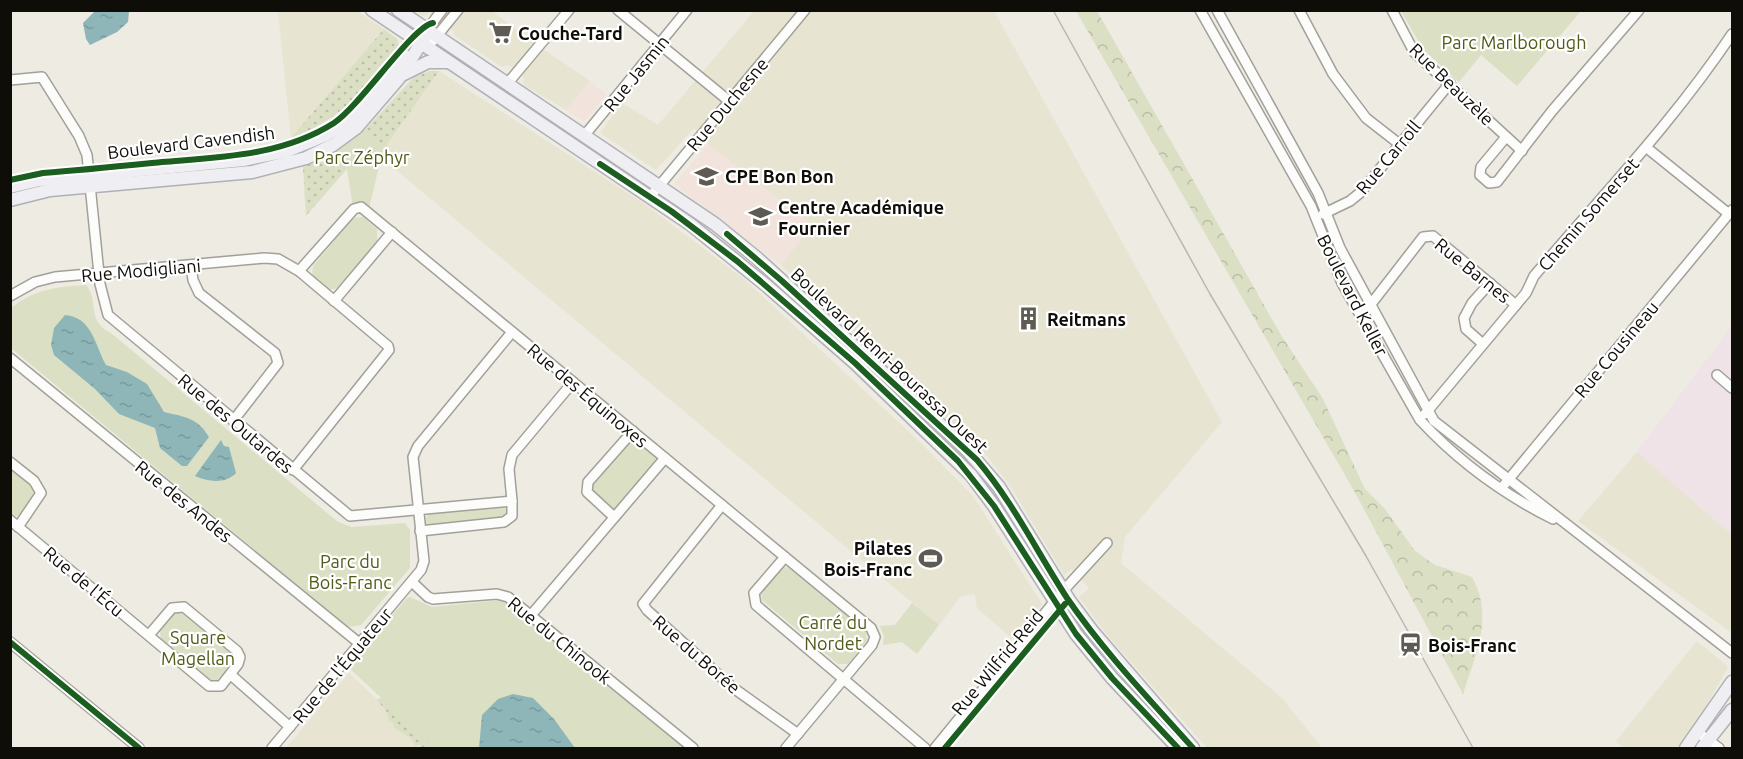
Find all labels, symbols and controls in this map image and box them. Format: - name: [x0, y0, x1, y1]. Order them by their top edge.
- supermarket icon: Couche-Tard: [487, 20, 513, 46]
- place label: Couche-Tard: [518, 23, 623, 43]
- street label: Rue Jasmin: [599, 31, 673, 115]
- park label: Parc Marlborough: [1442, 32, 1586, 52]
- street label: Rue Beauzèle: [1406, 39, 1498, 129]
- street label: Rue Duchesne: [682, 53, 772, 155]
- street label: Rue Carroll: [1352, 116, 1425, 198]
- street label: Boulevard Cavendish: [106, 122, 276, 162]
- park label: Parc Zéphyr: [314, 147, 410, 167]
- street label: Chemin Somerset: [1534, 154, 1642, 274]
- school or university icon: CPE Bon Bon: [694, 163, 720, 189]
- place label: CPE Bon Bon: [725, 166, 834, 186]
- place label: Centre Académique Fournier: [778, 197, 944, 238]
- school or university icon: Centre Académique Fournier: [747, 204, 773, 230]
- street label: Boulevard Keller: [1314, 231, 1392, 359]
- street label: Rue Barnes: [1431, 234, 1515, 307]
- street label: Rue Modigliani: [80, 255, 202, 285]
- street label: Boulevard Henri-Bourassa Ouest: [787, 263, 993, 457]
- street label: Rue Cousineau: [1570, 297, 1662, 401]
- building icon: Reitmans: [1016, 306, 1042, 332]
- place label: Reitmans: [1047, 309, 1126, 329]
- street label: Rue des Équinoxes: [524, 338, 653, 451]
- street label: Rue des Outardes: [175, 369, 298, 477]
- street label: Rue des Andes: [132, 456, 236, 546]
- place label: Pilates Bois-Franc: [824, 538, 912, 579]
- street label: Rue de l'Écu: [40, 541, 129, 620]
- sports icon: Pilates Bois-Franc: [917, 545, 943, 571]
- park label: Parc du Bois-Franc: [308, 551, 392, 592]
- street label: Rue du Chinook: [505, 592, 615, 688]
- street label: Rue de l'Équateur: [287, 603, 396, 726]
- street label: Rue Wilfrid-Reid: [947, 605, 1047, 719]
- street label: Rue du Borée: [649, 611, 745, 697]
- park label: Carré du Nordet: [799, 612, 867, 653]
- park label: Square Magellan: [161, 627, 235, 668]
- station icon: Bois-Franc: [1397, 632, 1423, 658]
- place label: Bois-Franc: [1428, 635, 1516, 655]

